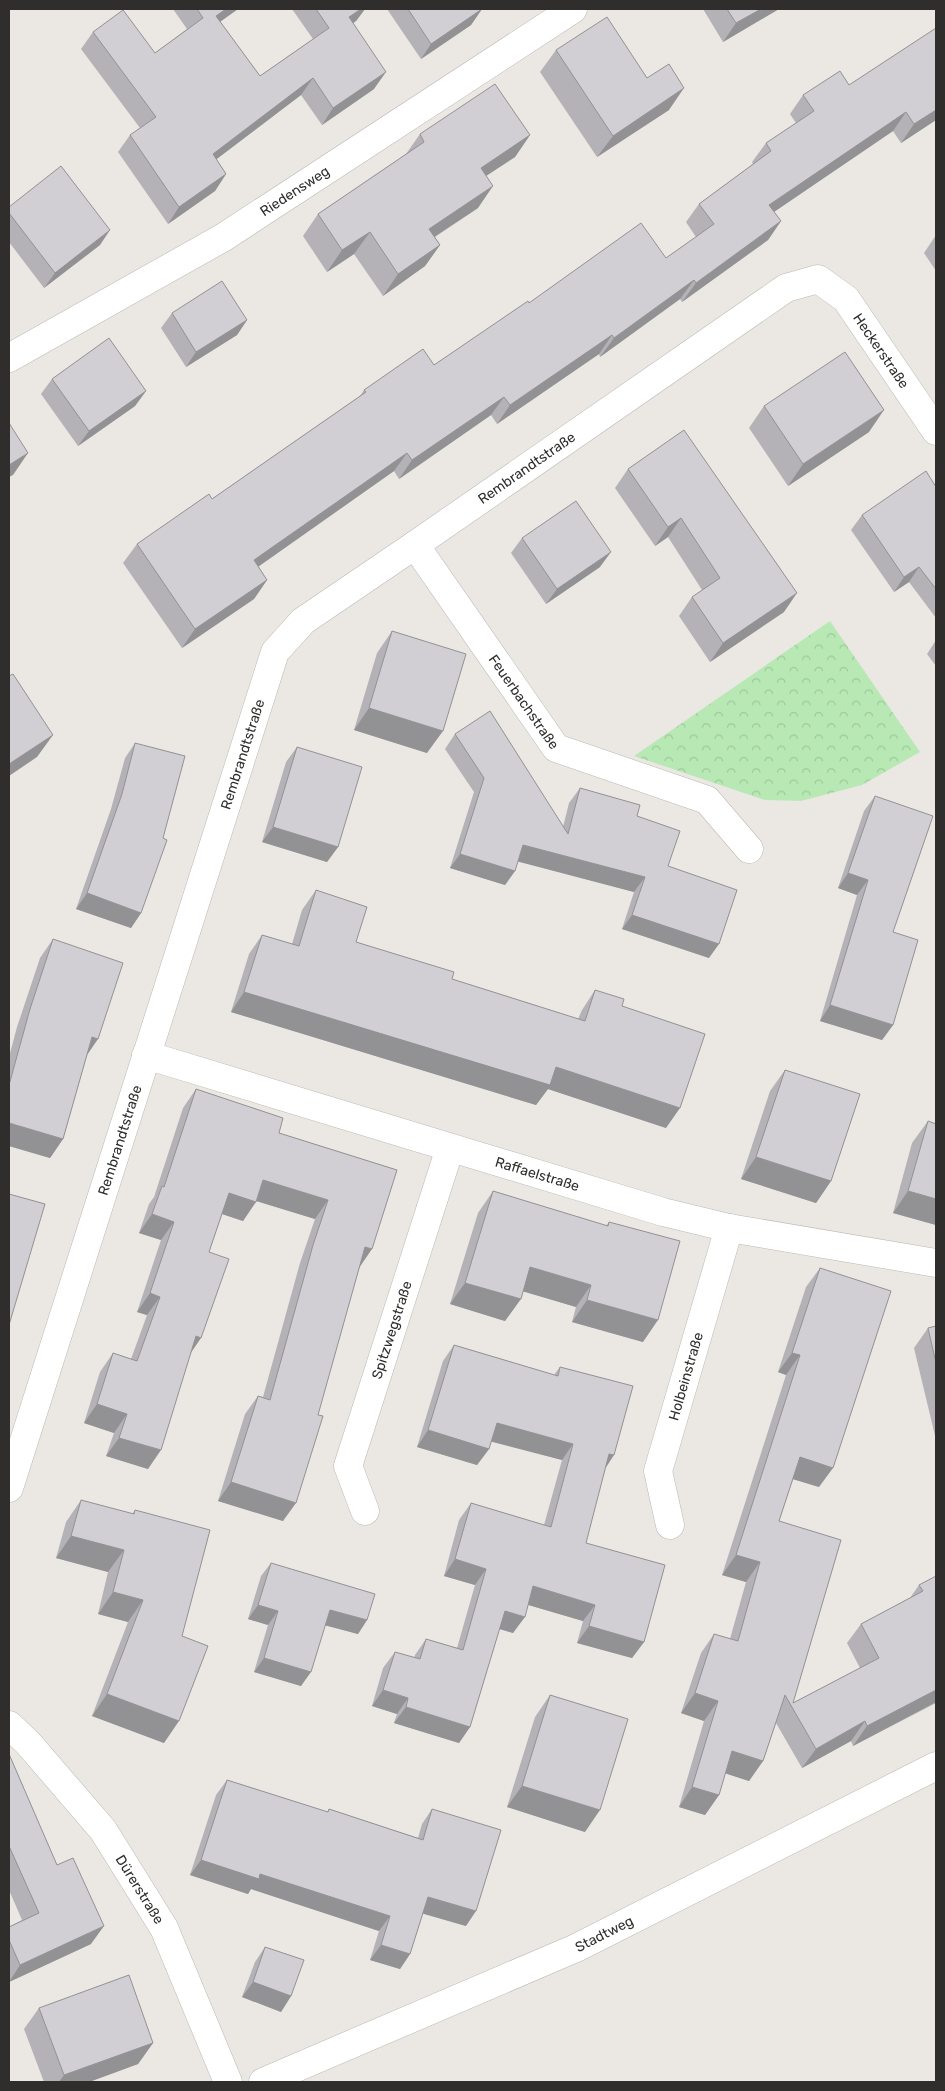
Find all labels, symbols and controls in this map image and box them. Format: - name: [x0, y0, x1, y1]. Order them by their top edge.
- street label: Riedensweg: [257, 163, 333, 220]
- street label: Heckerstraße: [849, 310, 913, 392]
- street label: Rembrandtstraße: [475, 428, 579, 508]
- street label: Feuerbachstraße: [485, 652, 562, 753]
- street label: Rembrandtstraße: [217, 697, 268, 812]
- street label: Rembrandtstraße: [95, 1083, 146, 1198]
- street label: Raffaelstraße: [493, 1154, 581, 1195]
- street label: Spitzwegstraße: [368, 1279, 416, 1381]
- street label: Holbeinstraße: [665, 1330, 707, 1423]
- street label: Dürerstraße: [112, 1852, 167, 1927]
- street label: Stadtweg: [572, 1912, 636, 1956]

